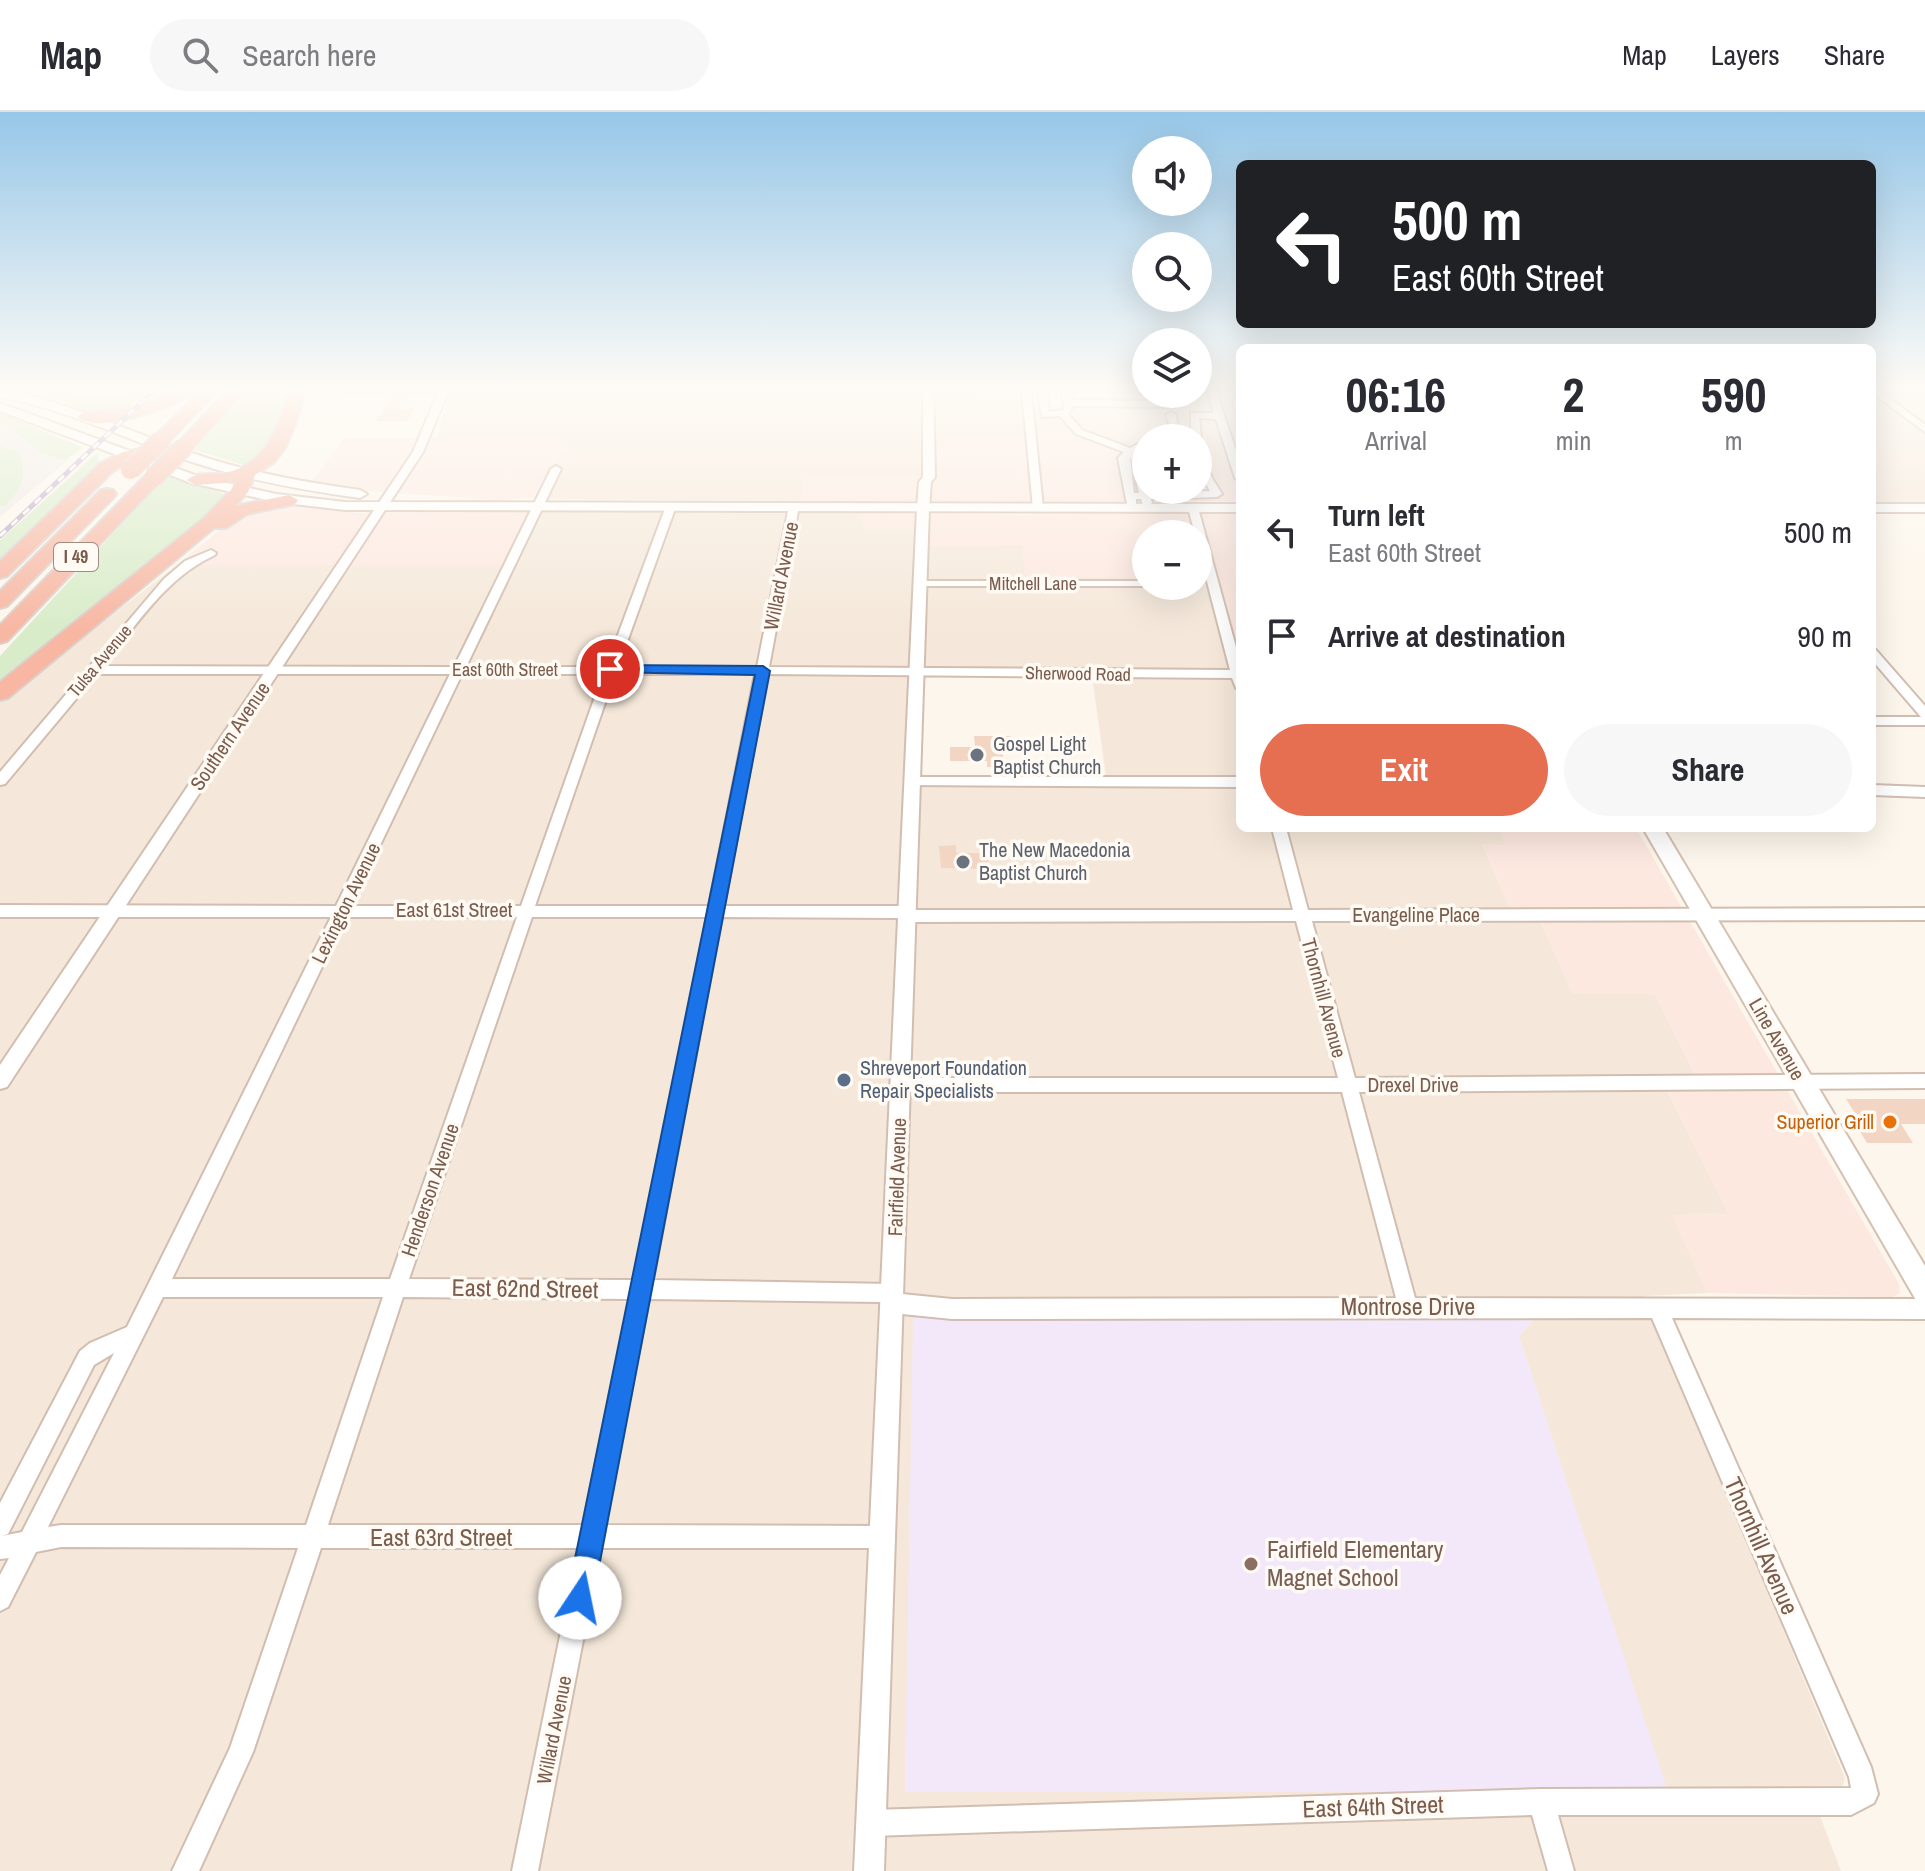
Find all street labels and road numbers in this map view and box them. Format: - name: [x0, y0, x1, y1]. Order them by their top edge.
- street label: Willard Avenue: [757, 519, 804, 632]
- road number: I 49: [54, 543, 98, 571]
- street label: Mitchell Lane: [989, 571, 1077, 596]
- street label: Tulsa Avenue: [62, 619, 137, 702]
- street label: East 60th Street: [452, 657, 558, 682]
- street label: Sherwood Road: [1025, 660, 1131, 687]
- street label: Southern Avenue: [183, 676, 276, 795]
- street label: Lexington Avenue: [305, 838, 386, 968]
- street label: East 61st Street: [396, 896, 513, 923]
- street label: Evangeline Place: [1352, 901, 1480, 928]
- street label: Thornhill Avenue: [1296, 935, 1353, 1061]
- street label: Line Avenue: [1743, 993, 1812, 1085]
- street label: Drexel Drive: [1367, 1071, 1459, 1098]
- street label: Fairfield Avenue: [881, 1117, 912, 1237]
- street label: Henderson Avenue: [394, 1120, 465, 1260]
- street label: East 62nd Street: [451, 1271, 599, 1305]
- street label: Montrose Drive: [1341, 1290, 1475, 1322]
- street label: Thornhill Avenue: [1717, 1472, 1807, 1619]
- street label: East 63rd Street: [370, 1521, 513, 1553]
- street label: Willard Avenue: [530, 1673, 577, 1786]
- street label: East 64th Street: [1302, 1788, 1445, 1824]

